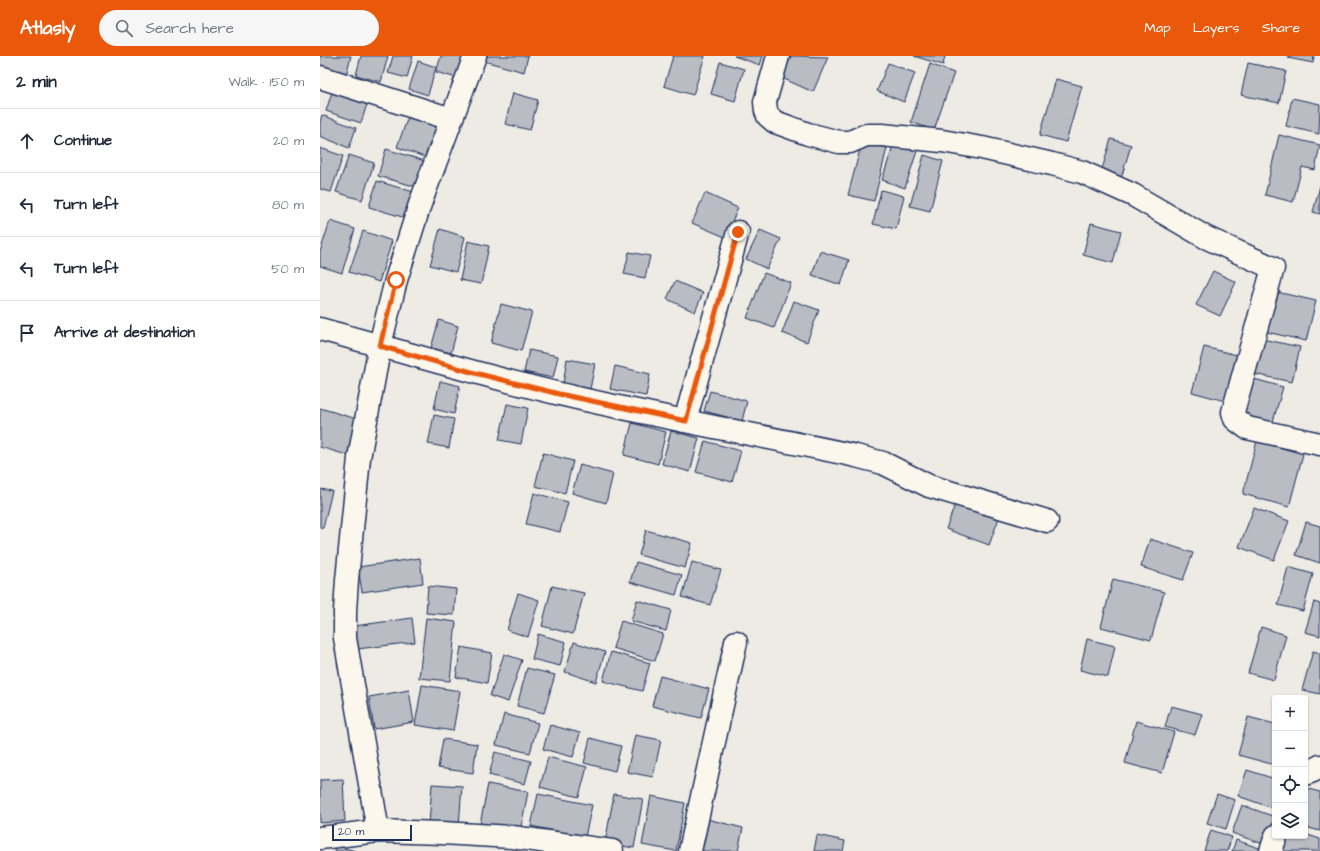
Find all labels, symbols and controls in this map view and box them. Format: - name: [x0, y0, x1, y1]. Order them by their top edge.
- search box: [99, 10, 379, 46]
- text: Atlasly: [20, 15, 75, 42]
- icon: search: [113, 17, 135, 39]
- text: Search here: [145, 18, 234, 39]
- text: Map: [1144, 18, 1171, 38]
- text: Layers: [1193, 18, 1240, 38]
- text: Share: [1262, 18, 1300, 38]
- text: 2 min: [16, 70, 57, 94]
- text: Walk · 150 m: [229, 73, 304, 91]
- icon: ahead: [16, 130, 38, 152]
- text: Continue: [54, 130, 112, 151]
- text: 20 m: [273, 132, 304, 150]
- icon: left: [16, 194, 38, 216]
- text: Turn left: [54, 194, 118, 215]
- text: 80 m: [272, 196, 304, 214]
- route end: [729, 223, 747, 241]
- icon: left: [16, 258, 38, 280]
- text: Turn left: [54, 258, 118, 279]
- text: 50 m: [271, 260, 304, 278]
- route start: [387, 271, 405, 289]
- icon: arrive: [16, 322, 38, 344]
- text: Arrive at destination: [54, 322, 195, 343]
- map controls: [1272, 695, 1308, 839]
- button: +: [1272, 695, 1308, 731]
- button: −: [1272, 731, 1308, 767]
- button: locate: [1272, 767, 1308, 803]
- button: layers: [1272, 803, 1308, 839]
- scale bar: [332, 823, 412, 842]
- text: 20 m: [338, 824, 364, 839]

